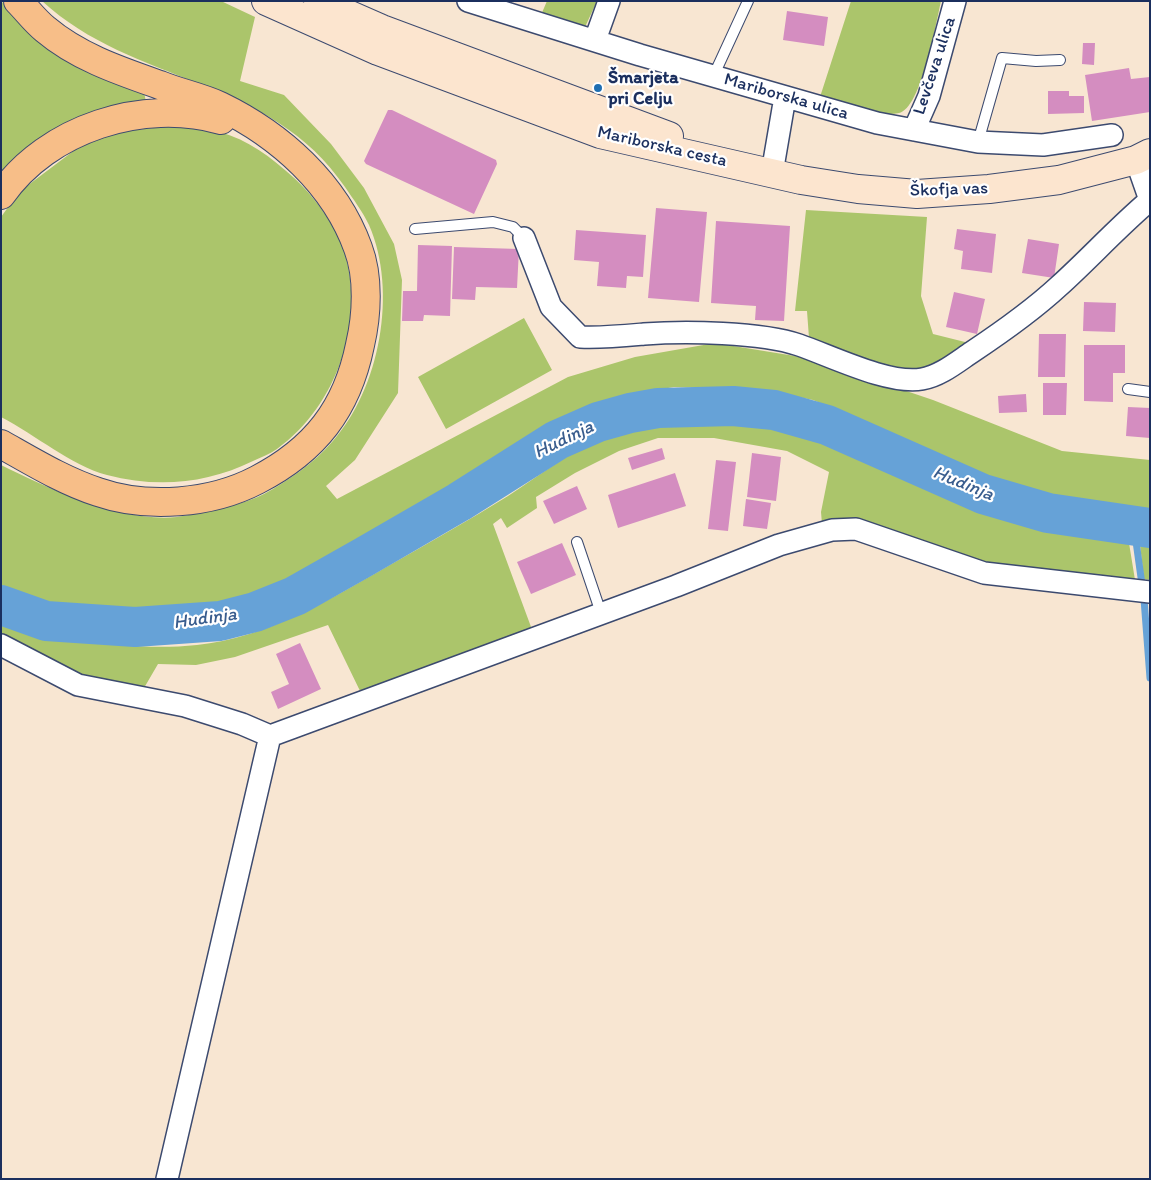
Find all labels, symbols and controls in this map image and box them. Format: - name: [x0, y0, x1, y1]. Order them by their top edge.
- street label: Levčeva ulica: [909, 14, 961, 118]
- place label: Šmarjeta pri Celju: [608, 67, 679, 110]
- street label: Mariborska ulica: [721, 69, 851, 125]
- marker: Šmarjeta pri Celju: [592, 82, 604, 94]
- street label: Mariborska cesta: [595, 122, 729, 172]
- street label: Škofja vas: [910, 178, 988, 202]
- water label: Hudinja: [530, 416, 598, 464]
- water label: Hudinja: [929, 462, 997, 506]
- water label: Hudinja: [172, 603, 238, 635]

